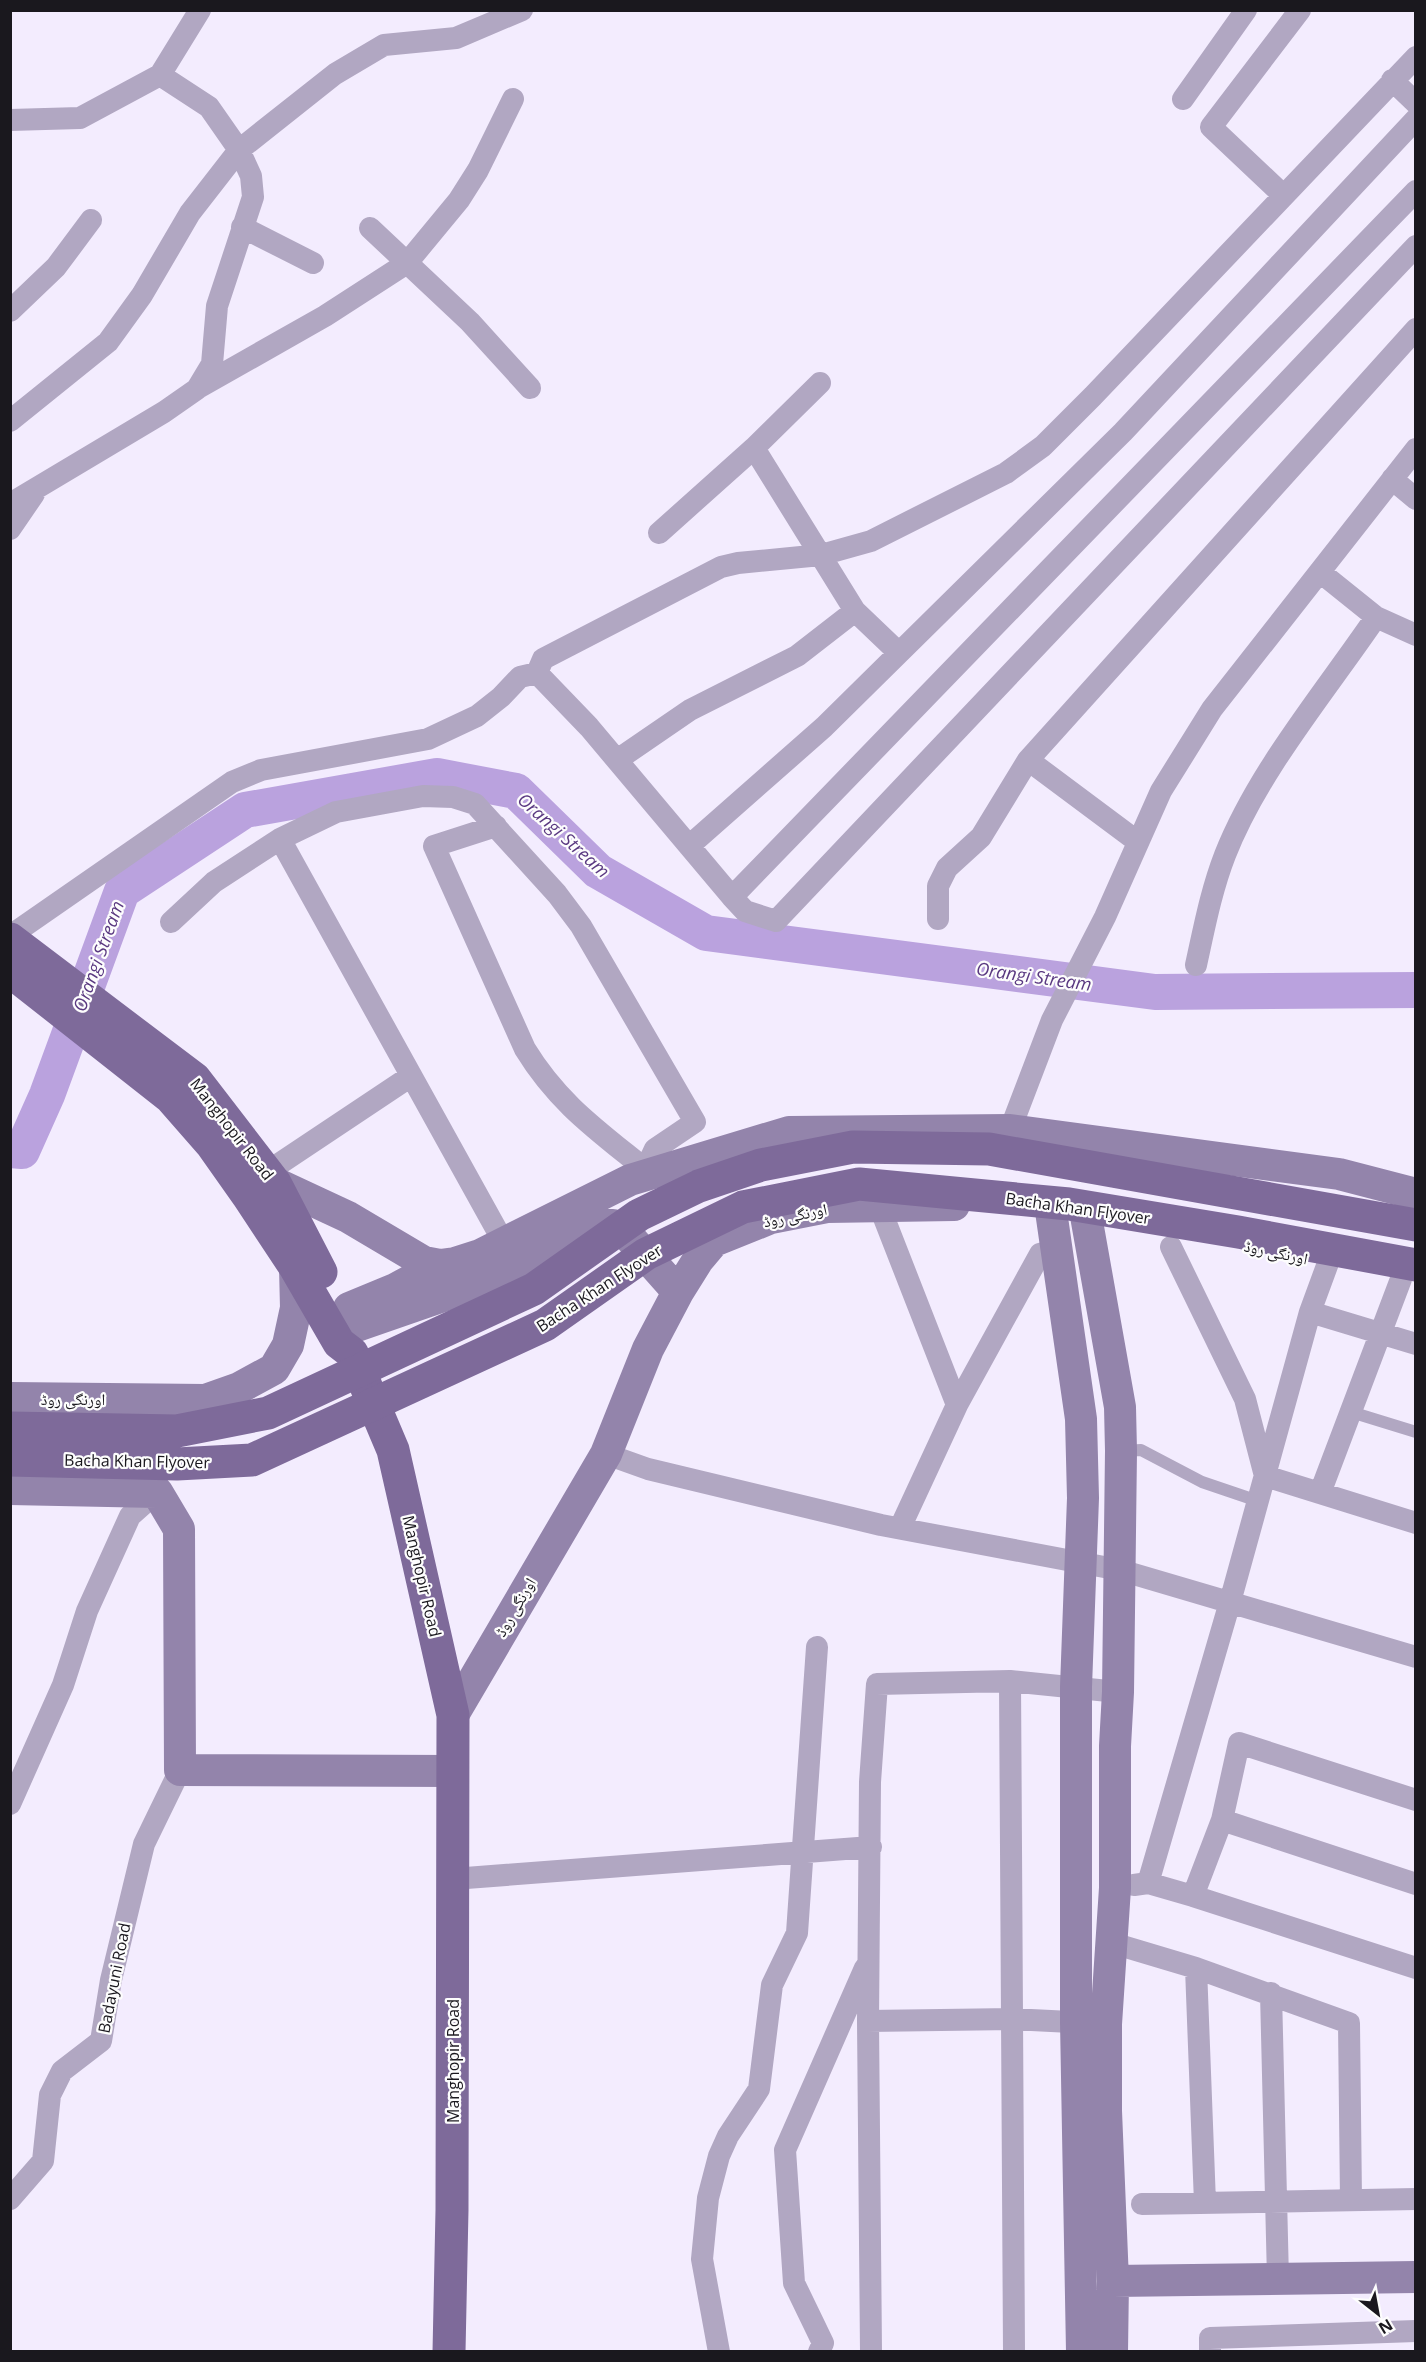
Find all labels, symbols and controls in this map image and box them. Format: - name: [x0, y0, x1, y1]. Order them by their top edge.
- water label: Orangi Stream: [513, 787, 615, 883]
- water label: Orangi Stream: [67, 897, 129, 1015]
- water label: Orangi Stream: [975, 956, 1093, 996]
- street label: Manghopir Road: [185, 1073, 279, 1185]
- street label: Bacha Khan Flyover: [1004, 1187, 1152, 1229]
- street label: اورنگی روڈ: [761, 1198, 829, 1232]
- street label: اورنگی روڈ: [1242, 1235, 1310, 1269]
- street label: Bacha Khan Flyover: [532, 1239, 666, 1337]
- street label: اورنگی روڈ: [41, 1388, 105, 1410]
- street label: Bacha Khan Flyover: [64, 1449, 210, 1473]
- street label: Manghopir Road: [397, 1513, 447, 1639]
- street label: اورنگی روڈ: [489, 1574, 541, 1640]
- street label: Badayuni Road: [93, 1921, 135, 2035]
- street label: Manghopir Road: [442, 1999, 464, 2123]
- north arrow: [1348, 2284, 1408, 2344]
- text: N: [1374, 2314, 1397, 2340]

